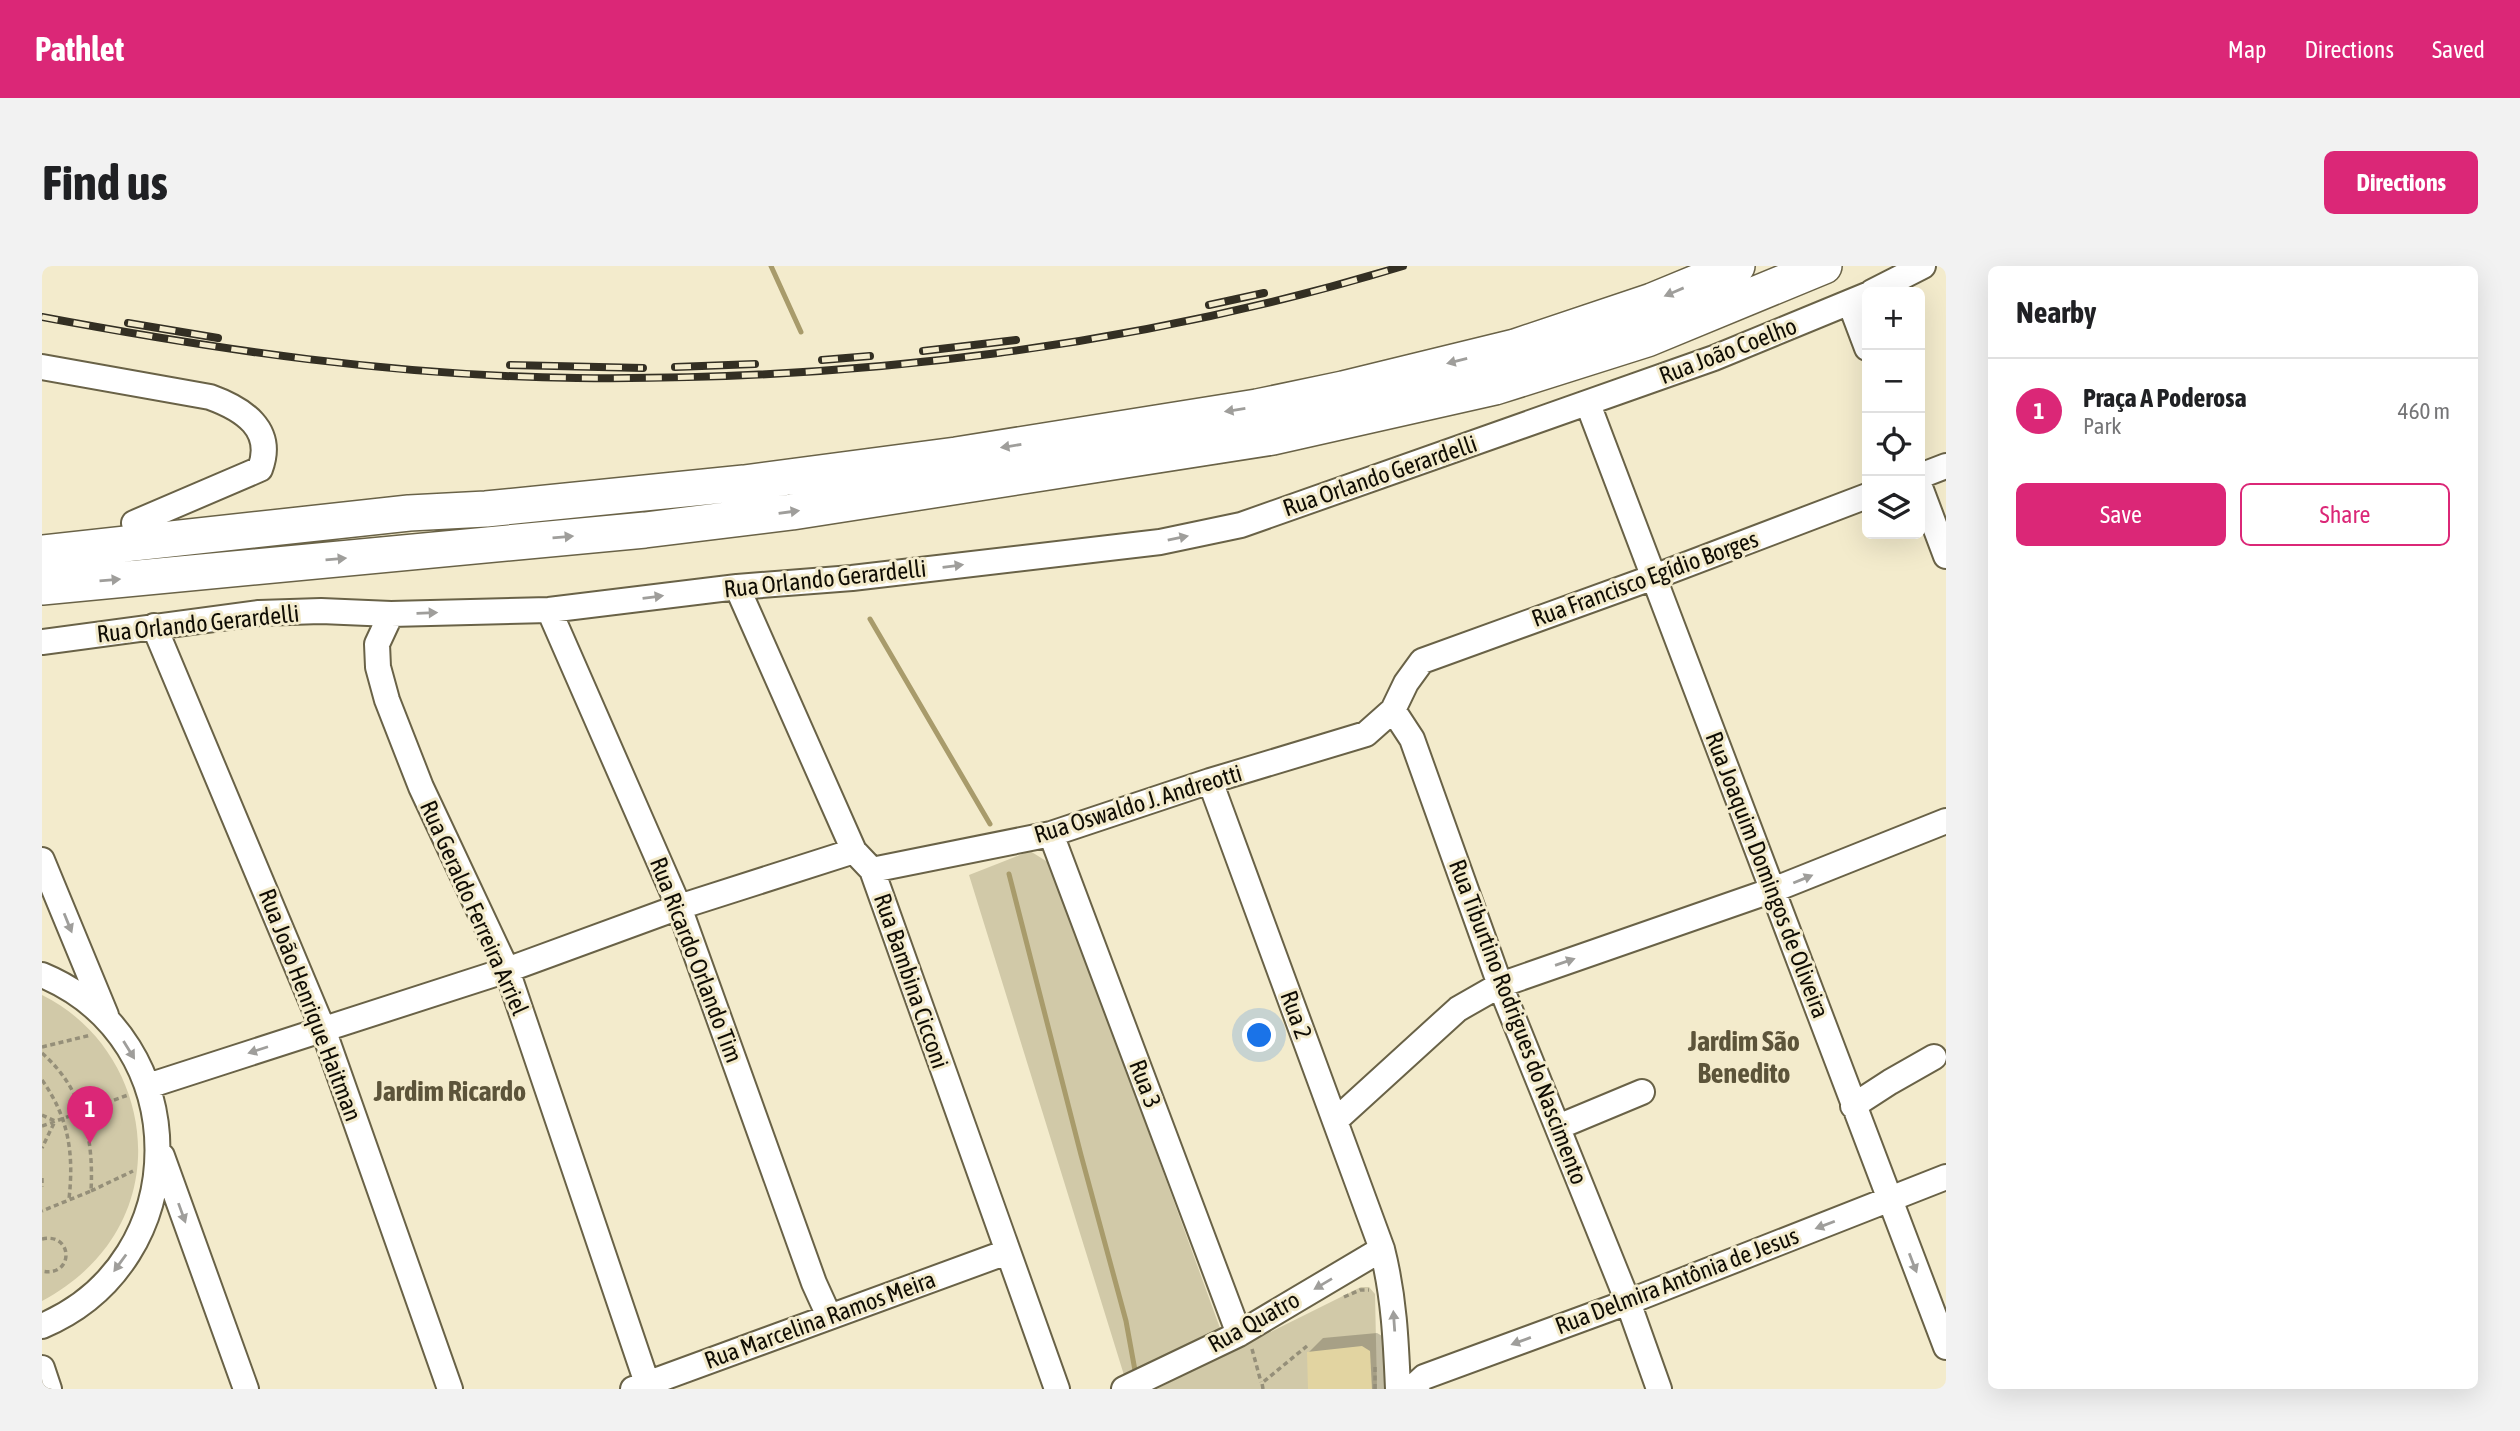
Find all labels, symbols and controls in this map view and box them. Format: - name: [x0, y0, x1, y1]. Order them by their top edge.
- text: Pathlet: [35, 30, 124, 68]
- text: Map: [2228, 36, 2266, 63]
- text: Directions: [2304, 36, 2394, 63]
- text: Saved: [2432, 36, 2485, 63]
- button: Directions: [2324, 151, 2478, 214]
- text: Find us: [42, 154, 168, 210]
- one-way arrow: [1663, 287, 1684, 298]
- map controls: [1862, 287, 1925, 539]
- button: +: [1862, 287, 1925, 350]
- text: Nearby: [2016, 295, 2096, 329]
- street label: Rua João Coelho: [1655, 312, 1800, 389]
- button: −: [1862, 350, 1925, 413]
- one-way arrow: [1446, 356, 1468, 367]
- text: Praça A Poderosa: [2083, 383, 2247, 413]
- text: 1: [2034, 398, 2044, 424]
- text: 460 m: [2398, 398, 2450, 424]
- one-way arrow: [1224, 405, 1246, 416]
- button: locate: [1862, 413, 1925, 476]
- text: Park: [2083, 413, 2121, 439]
- street label: Rua Orlando Gerardelli: [1279, 430, 1480, 521]
- one-way arrow: [999, 441, 1021, 452]
- button: layers: [1862, 476, 1925, 539]
- button: Save: [2016, 483, 2226, 546]
- button: Share: [2240, 483, 2450, 546]
- one-way arrow: [778, 507, 800, 518]
- street label: Rua Francisco Egídio Borges: [1528, 525, 1762, 632]
- one-way arrow: [552, 531, 574, 542]
- one-way arrow: [1167, 532, 1189, 543]
- one-way arrow: [326, 553, 348, 564]
- street label: Rua Orlando Gerardelli: [722, 554, 927, 603]
- one-way arrow: [942, 561, 964, 572]
- one-way arrow: [99, 574, 121, 585]
- one-way arrow: [642, 592, 664, 603]
- street label: Rua Orlando Gerardelli: [95, 599, 300, 648]
- one-way arrow: [416, 608, 438, 619]
- street label: Rua Joaquim Domingos de Oliveira: [1700, 728, 1835, 1022]
- street label: Rua Oswaldo J. Andreotti: [1031, 759, 1245, 848]
- street label: Rua Geraldo Ferreira Arriel: [415, 796, 534, 1020]
- street label: Rua Ricardo Orlando Tim: [645, 853, 748, 1066]
- street label: Rua Tiburtino Rodrigues do Nascimento: [1444, 856, 1593, 1188]
- one-way arrow: [1792, 873, 1813, 884]
- street label: Rua João Henrique Haitman: [254, 885, 367, 1125]
- street label: Rua Bambina Cicconi: [869, 890, 954, 1072]
- one-way arrow: [62, 913, 74, 933]
- one-way arrow: [1554, 956, 1575, 967]
- street label: Rua 2: [1275, 987, 1318, 1043]
- your location: [1242, 1018, 1276, 1052]
- district label: Jardim São Benedito: [1687, 1025, 1800, 1089]
- one-way arrow: [123, 1041, 136, 1060]
- one-way arrow: [248, 1045, 269, 1056]
- street label: Rua 3: [1124, 1056, 1167, 1112]
- district label: Jardim Ricardo: [373, 1075, 526, 1107]
- pin: 1: [67, 1086, 113, 1144]
- one-way arrow: [177, 1203, 188, 1224]
- one-way arrow: [1814, 1219, 1835, 1230]
- street label: Rua Delmira Antônia de Jesus: [1551, 1222, 1802, 1339]
- one-way arrow: [1908, 1253, 1919, 1274]
- one-way arrow: [113, 1254, 127, 1272]
- street label: Rua Marcelina Ramos Meira: [701, 1265, 939, 1374]
- one-way arrow: [1313, 1278, 1332, 1290]
- street label: Rua Quatro: [1203, 1285, 1304, 1358]
- one-way arrow: [1389, 1310, 1400, 1332]
- one-way arrow: [1510, 1336, 1531, 1347]

